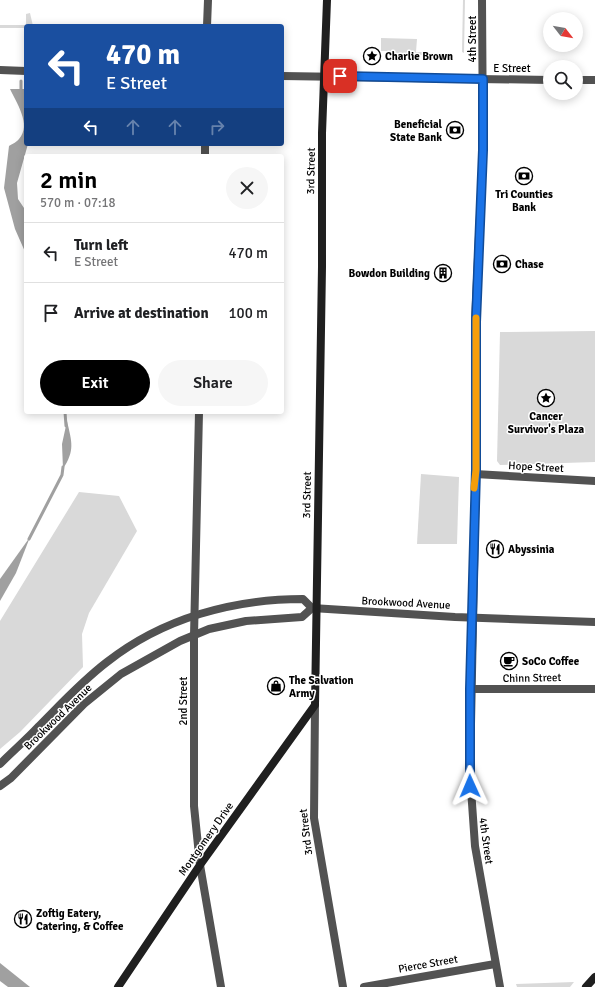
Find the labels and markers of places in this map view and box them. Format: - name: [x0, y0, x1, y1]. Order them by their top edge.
- place icon: Charlie Brown: [362, 46, 382, 66]
- place label: Charlie Brown: [385, 50, 453, 63]
- pin: [323, 59, 357, 93]
- place label: Beneficial State Bank: [390, 118, 443, 144]
- bank icon: Beneficial State Bank: [445, 120, 465, 140]
- bank icon: Tri Counties Bank: [514, 166, 534, 186]
- place label: Tri Counties Bank: [495, 188, 553, 214]
- bank icon: Chase: [492, 254, 512, 274]
- place label: Chase: [515, 258, 544, 271]
- building icon: Bowdon Building: [433, 263, 453, 283]
- place label: Bowdon Building: [349, 267, 430, 280]
- place icon: Cancer Survivor's Plaza: [536, 388, 556, 408]
- place label: Cancer Survivor's Plaza: [508, 410, 585, 436]
- restaurant icon: Abyssinia: [485, 539, 505, 559]
- place label: Abyssinia: [508, 543, 555, 556]
- cafe icon: SoCo Coffee: [499, 651, 519, 671]
- place label: SoCo Coffee: [522, 655, 580, 668]
- place label: The Salvation Army: [289, 674, 354, 700]
- shop icon: The Salvation Army: [266, 676, 286, 696]
- place label: Zoftig Eatery, Catering, & Coffee: [36, 907, 124, 933]
- restaurant icon: Zoftig Eatery, Catering, & Coffee: [13, 909, 33, 929]

